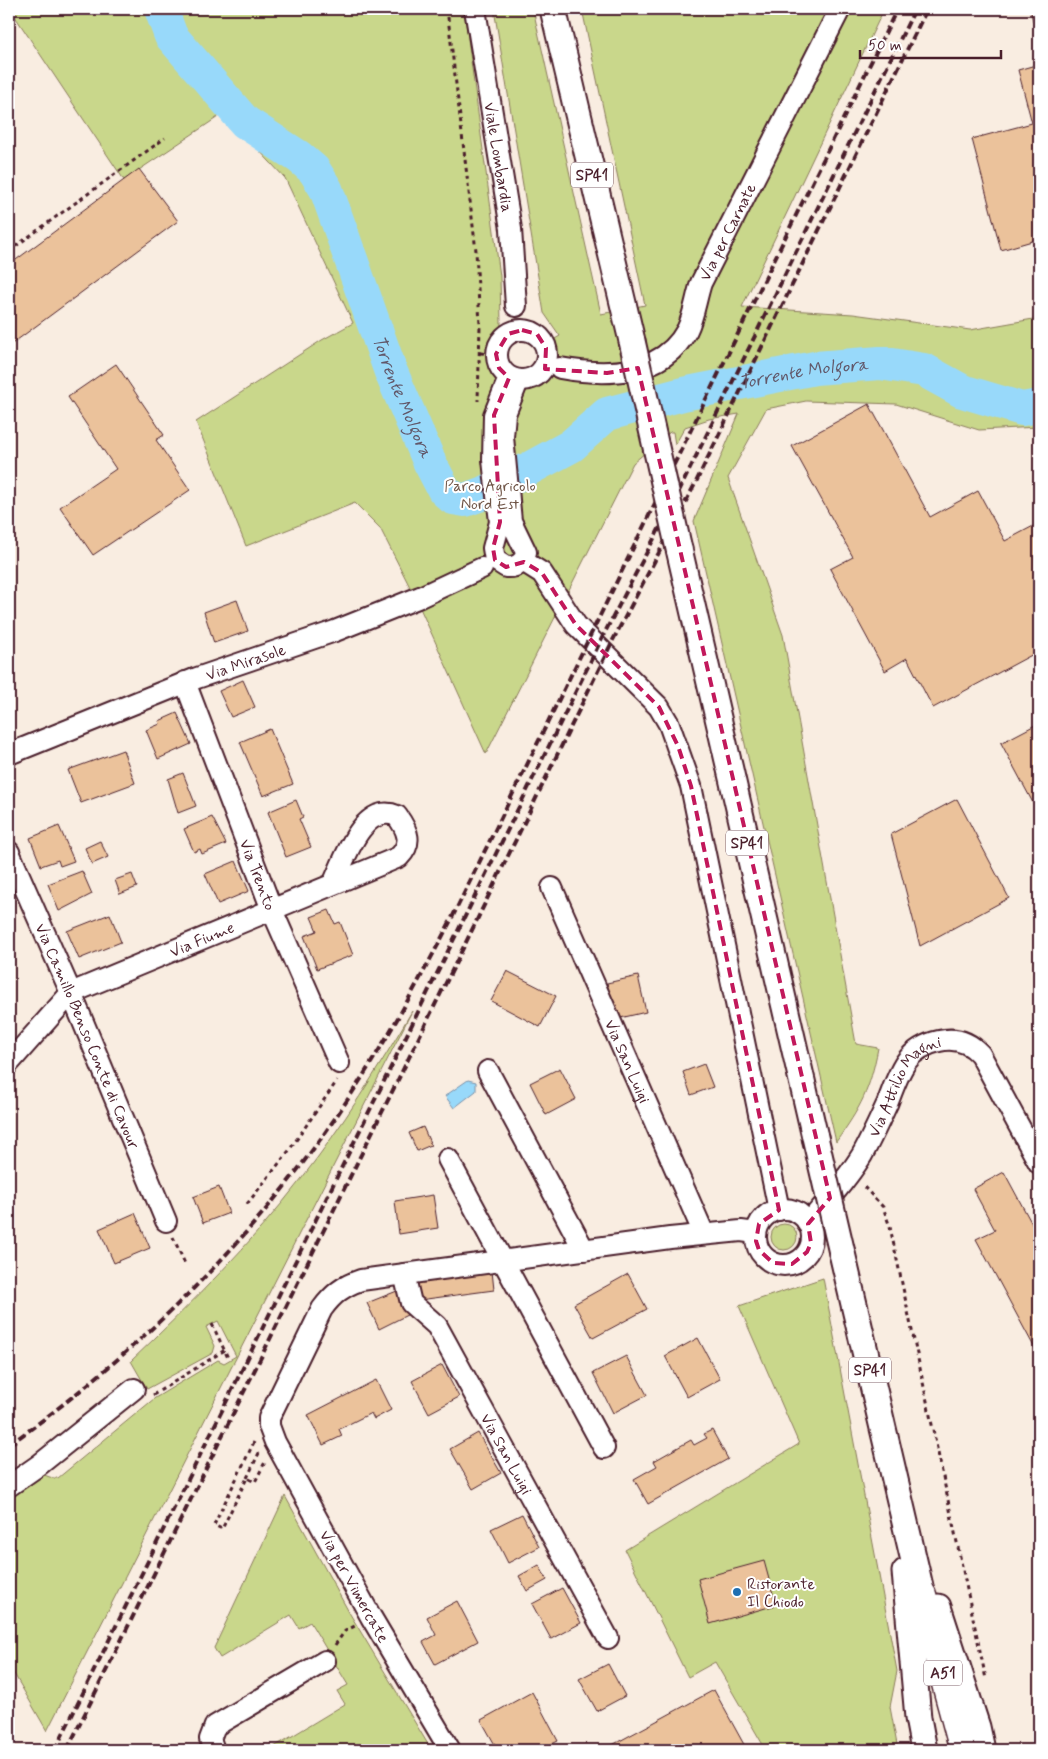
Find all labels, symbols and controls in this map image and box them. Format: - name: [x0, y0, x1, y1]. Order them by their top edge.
- scale bar: [860, 28, 1002, 60]
- text: 50 m: [868, 36, 902, 56]
- street label: Viale Lombardia: [478, 101, 517, 214]
- road number: SP41: [571, 162, 613, 188]
- street label: Via per Carnate: [695, 180, 762, 285]
- water label: Torrente Molgora: [366, 332, 438, 463]
- water label: Torrente Molgora: [737, 353, 870, 396]
- park label: Parco Agricolo Nord Est: [444, 476, 536, 515]
- street label: Via Mirasole: [203, 639, 289, 686]
- road number: SP41: [726, 830, 768, 856]
- street label: Via Trento: [234, 837, 280, 914]
- street label: Via Fiume: [167, 917, 238, 963]
- street label: Via Camillo Benso Conte di Cavour: [30, 920, 144, 1153]
- street label: Via San Luigi: [599, 1016, 654, 1107]
- street label: Via Attilio Magni: [864, 1032, 944, 1141]
- road number: SP41: [849, 1358, 891, 1382]
- street label: Via San Luigi: [475, 1410, 536, 1499]
- street label: Via per Vimercate: [314, 1527, 393, 1647]
- place label: Ristorante Il Chiodo: [747, 1574, 815, 1613]
- marker: Ristorante Il Chiodo: [731, 1586, 743, 1598]
- road number: A51: [924, 1660, 962, 1686]

